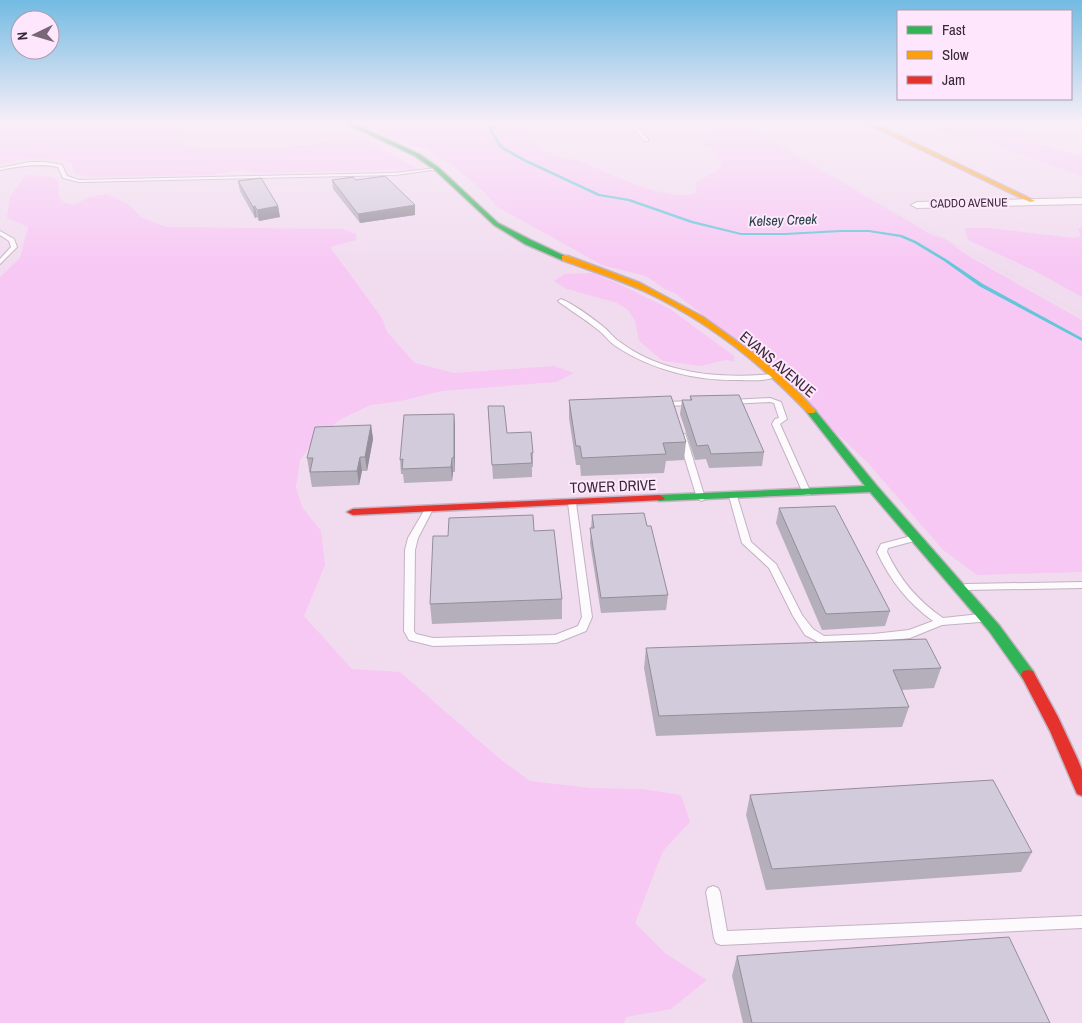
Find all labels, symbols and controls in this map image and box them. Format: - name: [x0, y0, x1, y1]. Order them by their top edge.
- north arrow: [10, 10, 60, 60]
- legend: [897, 10, 1072, 100]
- text: Fast: [942, 19, 966, 40]
- text: N: [13, 31, 31, 41]
- text: Slow: [942, 44, 969, 65]
- text: Jam: [942, 69, 965, 90]
- street label: CADDO AVENUE: [930, 194, 1008, 212]
- water label: Kelsey Creek: [749, 210, 819, 230]
- street label: EVANS AVENUE: [736, 326, 820, 402]
- street label: TOWER DRIVE: [569, 474, 657, 498]

